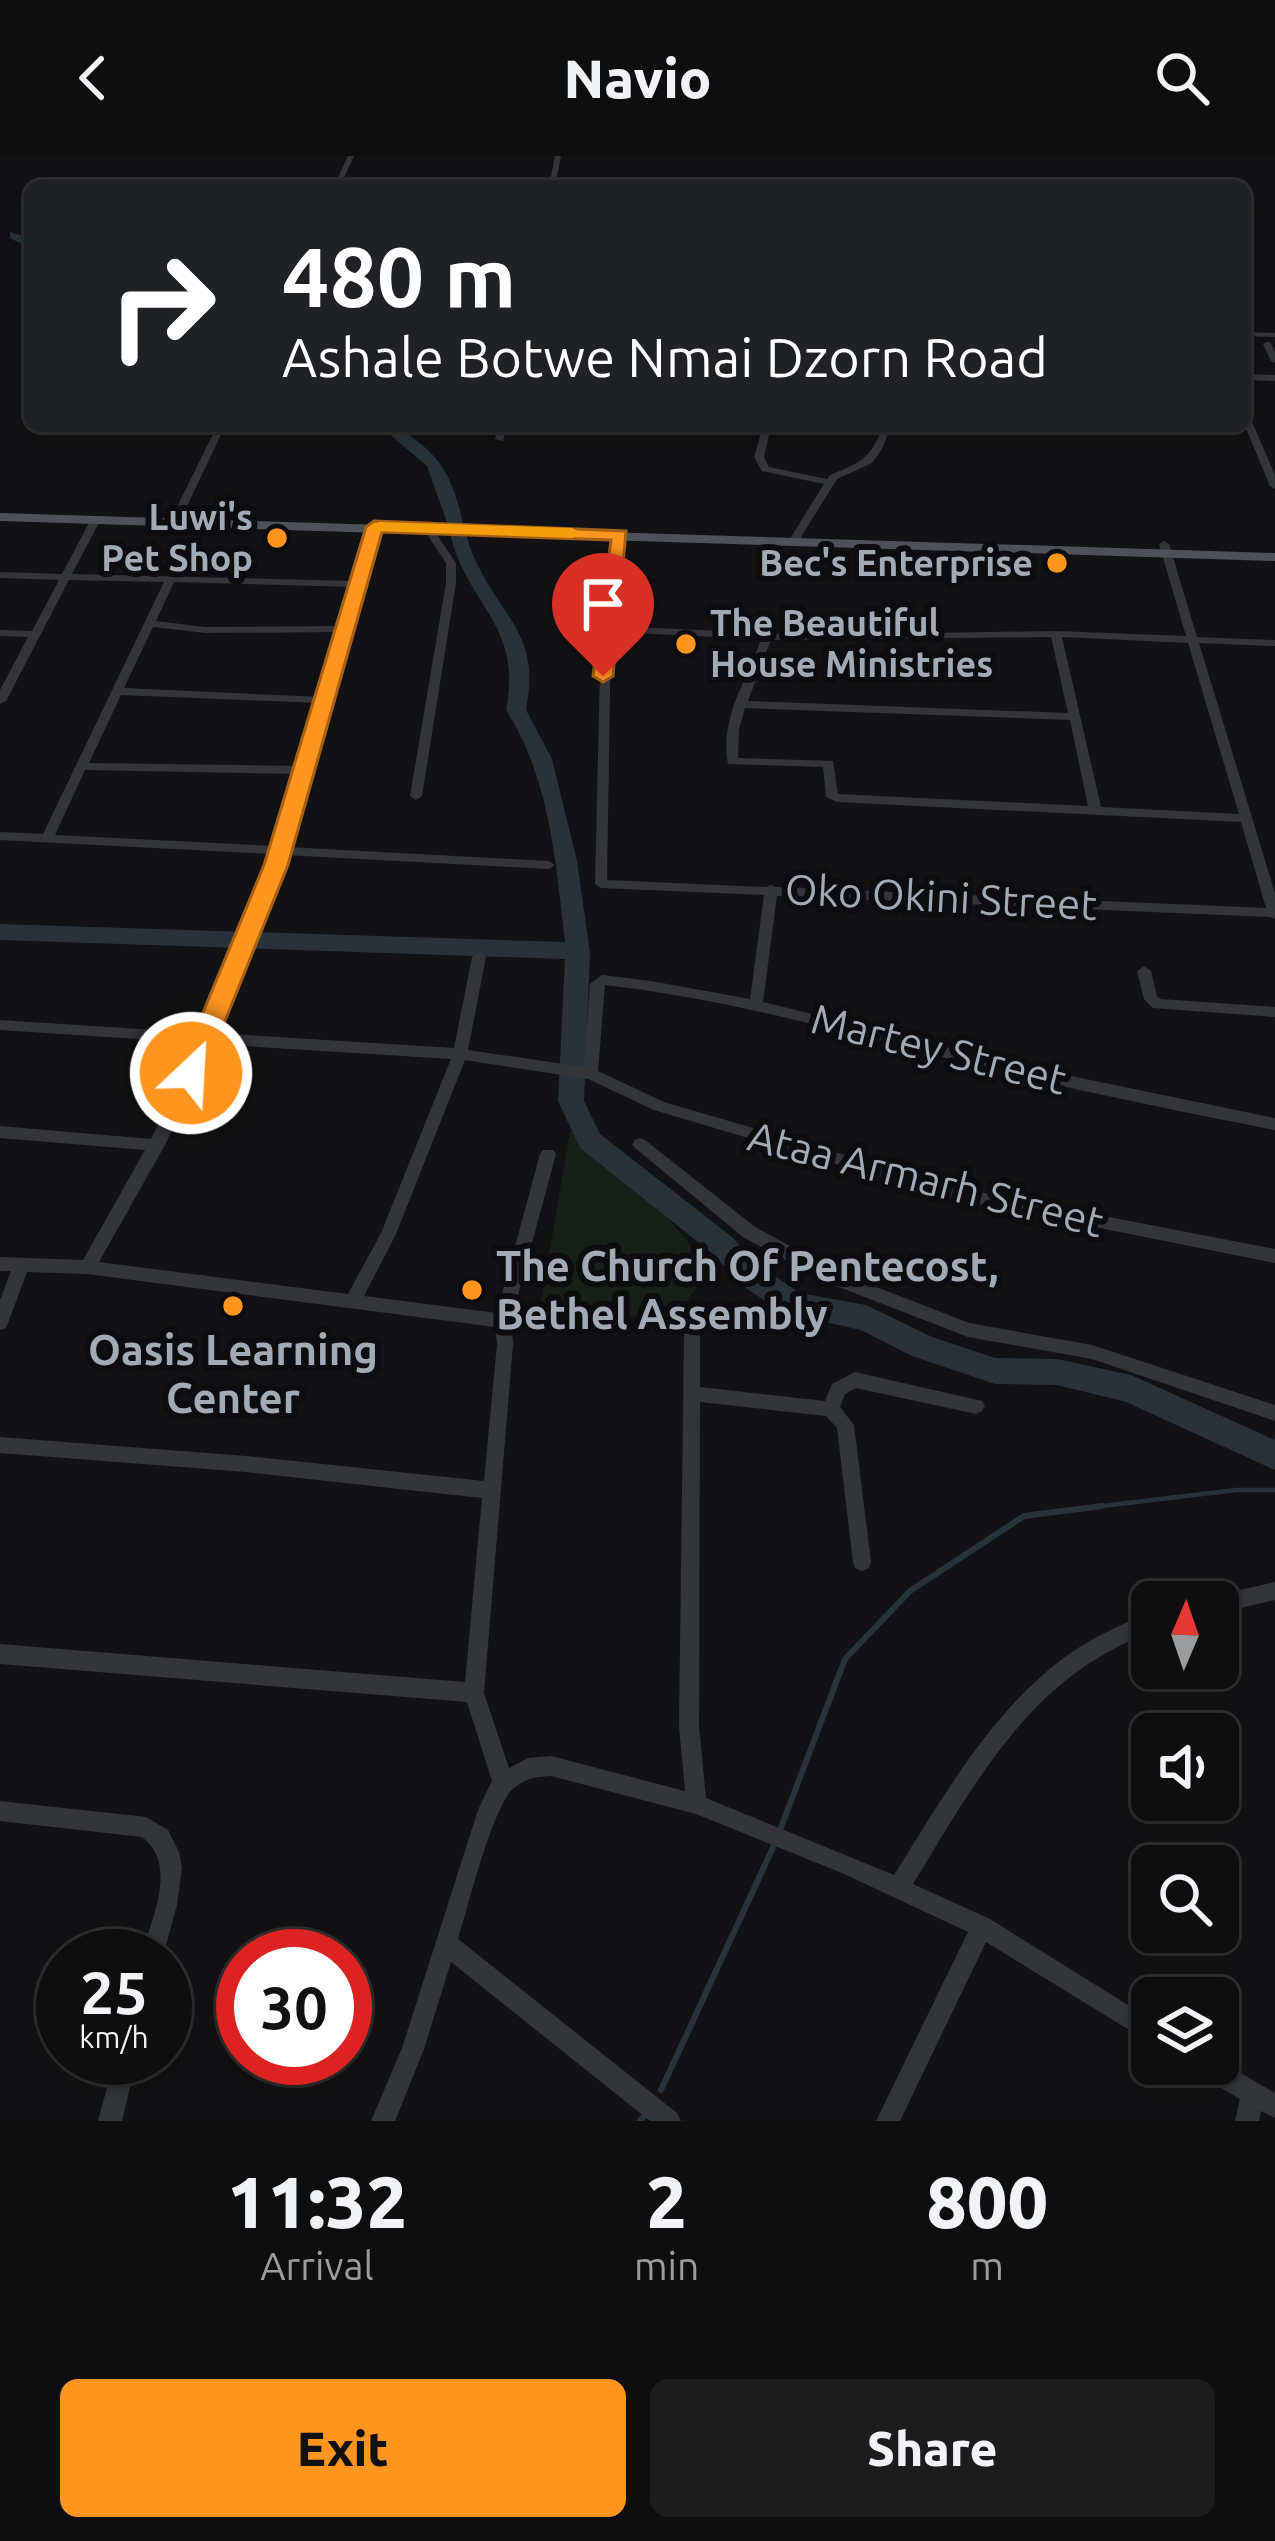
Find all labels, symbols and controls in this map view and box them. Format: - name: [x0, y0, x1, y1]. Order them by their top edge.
- icon: back: [60, 45, 126, 111]
- icon: search: [1149, 45, 1215, 111]
- text: Navio: [563, 48, 712, 108]
- icon: right: [84, 228, 240, 384]
- text: 480 m: [282, 229, 516, 323]
- text: Ashale Botwe Nmai Dzorn Road: [282, 327, 1048, 387]
- place label: Luwi's Pet Shop: [101, 496, 253, 578]
- marker: Luwi's Pet Shop: [264, 525, 290, 551]
- place label: Bec's Enterprise: [759, 542, 1033, 583]
- marker: Bec's Enterprise: [1044, 550, 1070, 576]
- pin: [552, 553, 654, 676]
- icon: arrive: [570, 571, 636, 637]
- place label: The Beautiful House Ministries: [710, 602, 993, 684]
- marker: The Beautiful House Ministries: [673, 631, 699, 657]
- street label: Oko Okini Street: [784, 865, 1098, 928]
- street label: Martey Street: [807, 994, 1071, 1103]
- position arrow: [128, 1010, 254, 1136]
- street label: Ataa Armarh Street: [744, 1112, 1109, 1245]
- place label: The Church Of Pentecost, Bethel Assembly: [496, 1242, 999, 1337]
- marker: The Church Of Pentecost, Bethel Assembly: [459, 1277, 485, 1303]
- marker: Oasis Learning Center: [220, 1293, 246, 1319]
- place label: Oasis Learning Center: [88, 1326, 378, 1421]
- north arrow: [1131, 1581, 1239, 1689]
- map controls: [1131, 1581, 1239, 2085]
- button: sound: [1131, 1713, 1239, 1821]
- button: search: [1131, 1845, 1239, 1953]
- speed limit sign: 30: [216, 1929, 372, 2085]
- text: 25: [80, 1958, 148, 2025]
- button: layers: [1131, 1977, 1239, 2085]
- text: km/h: [79, 2020, 149, 2054]
- text: 11:32: [227, 2161, 407, 2242]
- text: 2: [646, 2161, 687, 2242]
- text: 800: [926, 2161, 1048, 2242]
- text: Arrival: [260, 2244, 374, 2287]
- text: min: [634, 2244, 699, 2287]
- text: m: [970, 2244, 1004, 2287]
- button: Exit: [60, 2379, 626, 2517]
- button: Share: [650, 2379, 1215, 2517]

